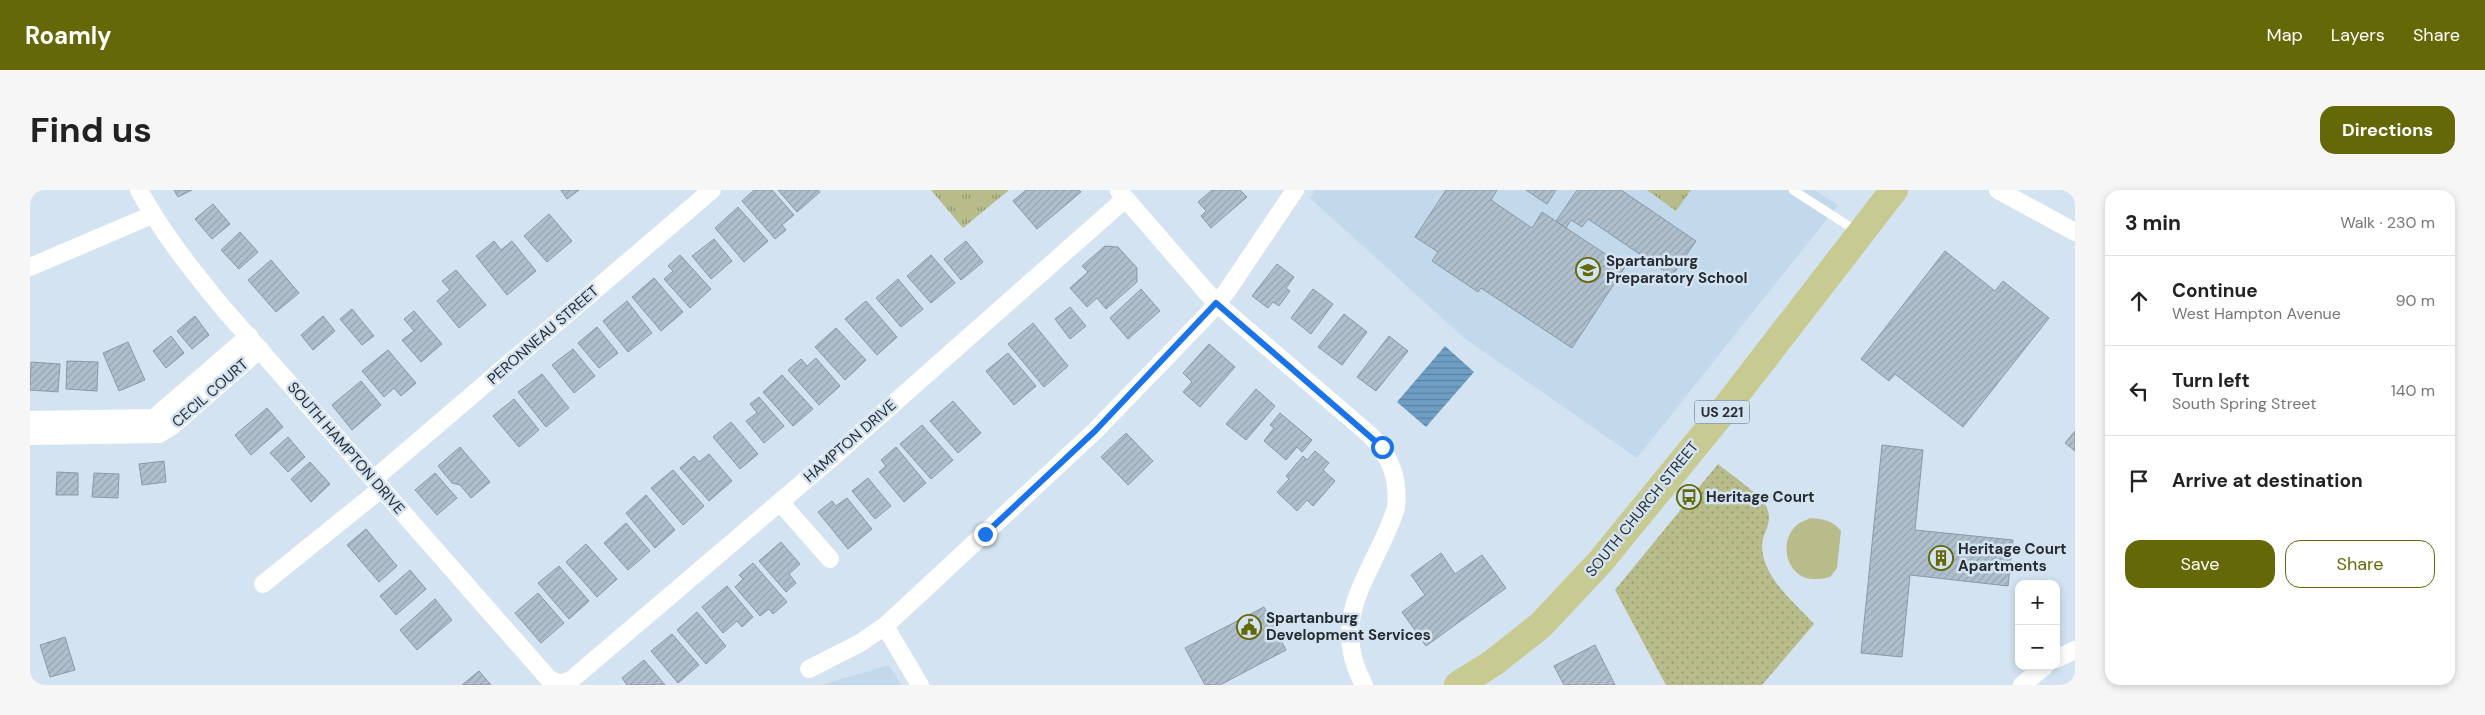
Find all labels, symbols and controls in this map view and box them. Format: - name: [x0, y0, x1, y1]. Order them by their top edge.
- text: Roamly: [25, 20, 112, 51]
- text: Map: [2267, 23, 2303, 47]
- text: Layers: [2331, 23, 2385, 47]
- text: Share: [2413, 23, 2460, 47]
- button: Directions: [2320, 106, 2455, 154]
- text: Find us: [30, 107, 152, 153]
- text: 3 min: [2125, 209, 2181, 237]
- text: Walk · 230 m: [2340, 212, 2435, 233]
- place label: Spartanburg Preparatory School: [1606, 251, 1748, 288]
- school or university icon: Spartanburg Preparatory School: [1575, 257, 1601, 283]
- text: Continue: [2172, 278, 2258, 303]
- street label: PERONNEAU STREET: [483, 281, 603, 389]
- icon: ahead: [2125, 287, 2153, 315]
- text: 90 m: [2395, 290, 2435, 311]
- text: West Hampton Avenue: [2172, 303, 2341, 324]
- street label: CECIL COURT: [168, 354, 252, 432]
- text: Turn left: [2172, 368, 2250, 393]
- icon: left: [2125, 377, 2153, 405]
- street label: SOUTH HAMPTON DRIVE: [283, 378, 409, 518]
- text: 140 m: [2391, 380, 2435, 401]
- text: South Spring Street: [2172, 393, 2316, 414]
- street label: HAMPTON DRIVE: [799, 395, 901, 487]
- road number: US 221: [1694, 400, 1750, 423]
- route start: [1371, 436, 1394, 459]
- street label: SOUTH CHURCH STREET: [1581, 437, 1703, 581]
- icon: arrive: [2125, 467, 2153, 495]
- text: Arrive at destination: [2172, 468, 2363, 493]
- bus stop icon: Heritage Court: [1676, 484, 1702, 510]
- place label: Heritage Court: [1706, 487, 1815, 507]
- route end: [974, 523, 997, 546]
- place label: Heritage Court Apartments: [1958, 539, 2067, 576]
- button: Save: [2125, 540, 2275, 588]
- button: Share: [2285, 540, 2435, 588]
- building icon: Heritage Court Apartments: [1928, 545, 1954, 571]
- map controls: [2015, 580, 2060, 670]
- button: +: [2015, 580, 2060, 625]
- place label: Spartanburg Development Services: [1266, 608, 1431, 645]
- public building icon: Spartanburg Development Services: [1236, 614, 1262, 640]
- button: −: [2015, 625, 2060, 670]

